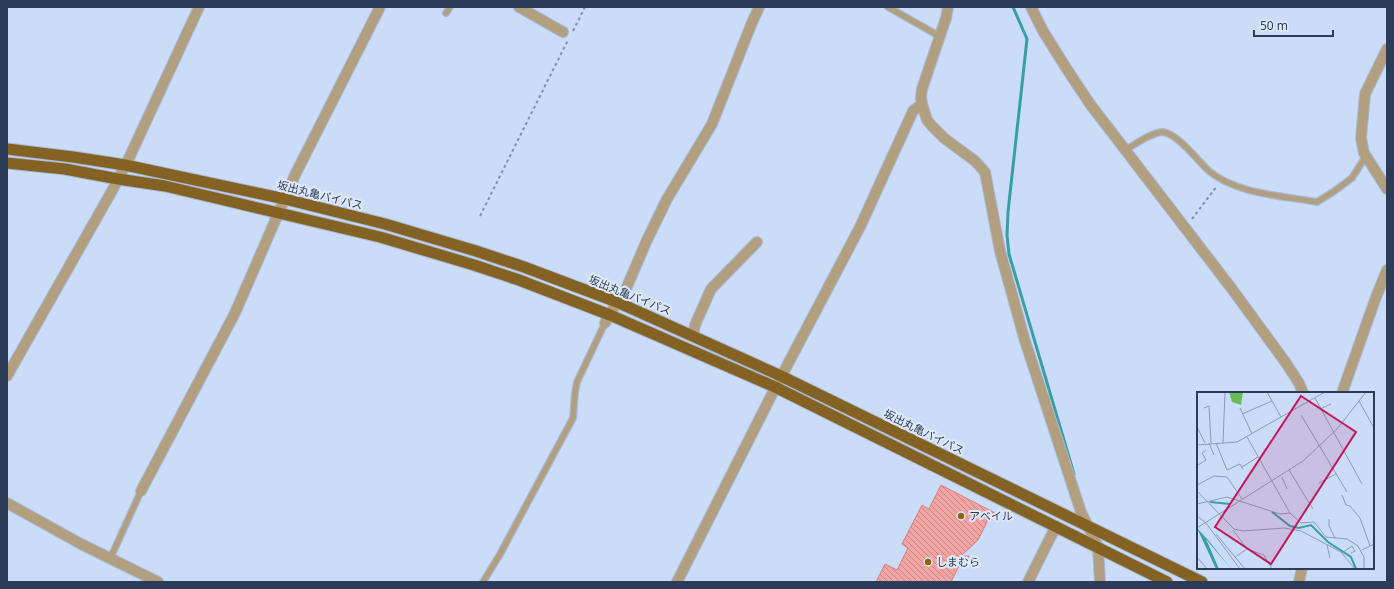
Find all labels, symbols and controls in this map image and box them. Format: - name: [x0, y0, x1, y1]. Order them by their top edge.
- scale bar: [1254, 12, 1333, 38]
- text: 50 m: [1260, 17, 1288, 34]
- street label: 坂出丸亀バイパス: [276, 177, 365, 212]
- street label: 坂出丸亀バイパス: [587, 271, 674, 318]
- inset map: [1197, 392, 1374, 569]
- street label: 坂出丸亀バイパス: [881, 406, 967, 458]
- place label: アベイル: [969, 508, 1013, 523]
- marker: アベイル: [956, 511, 966, 521]
- place label: しまむら: [936, 554, 980, 569]
- marker: しまむら: [923, 557, 933, 567]

